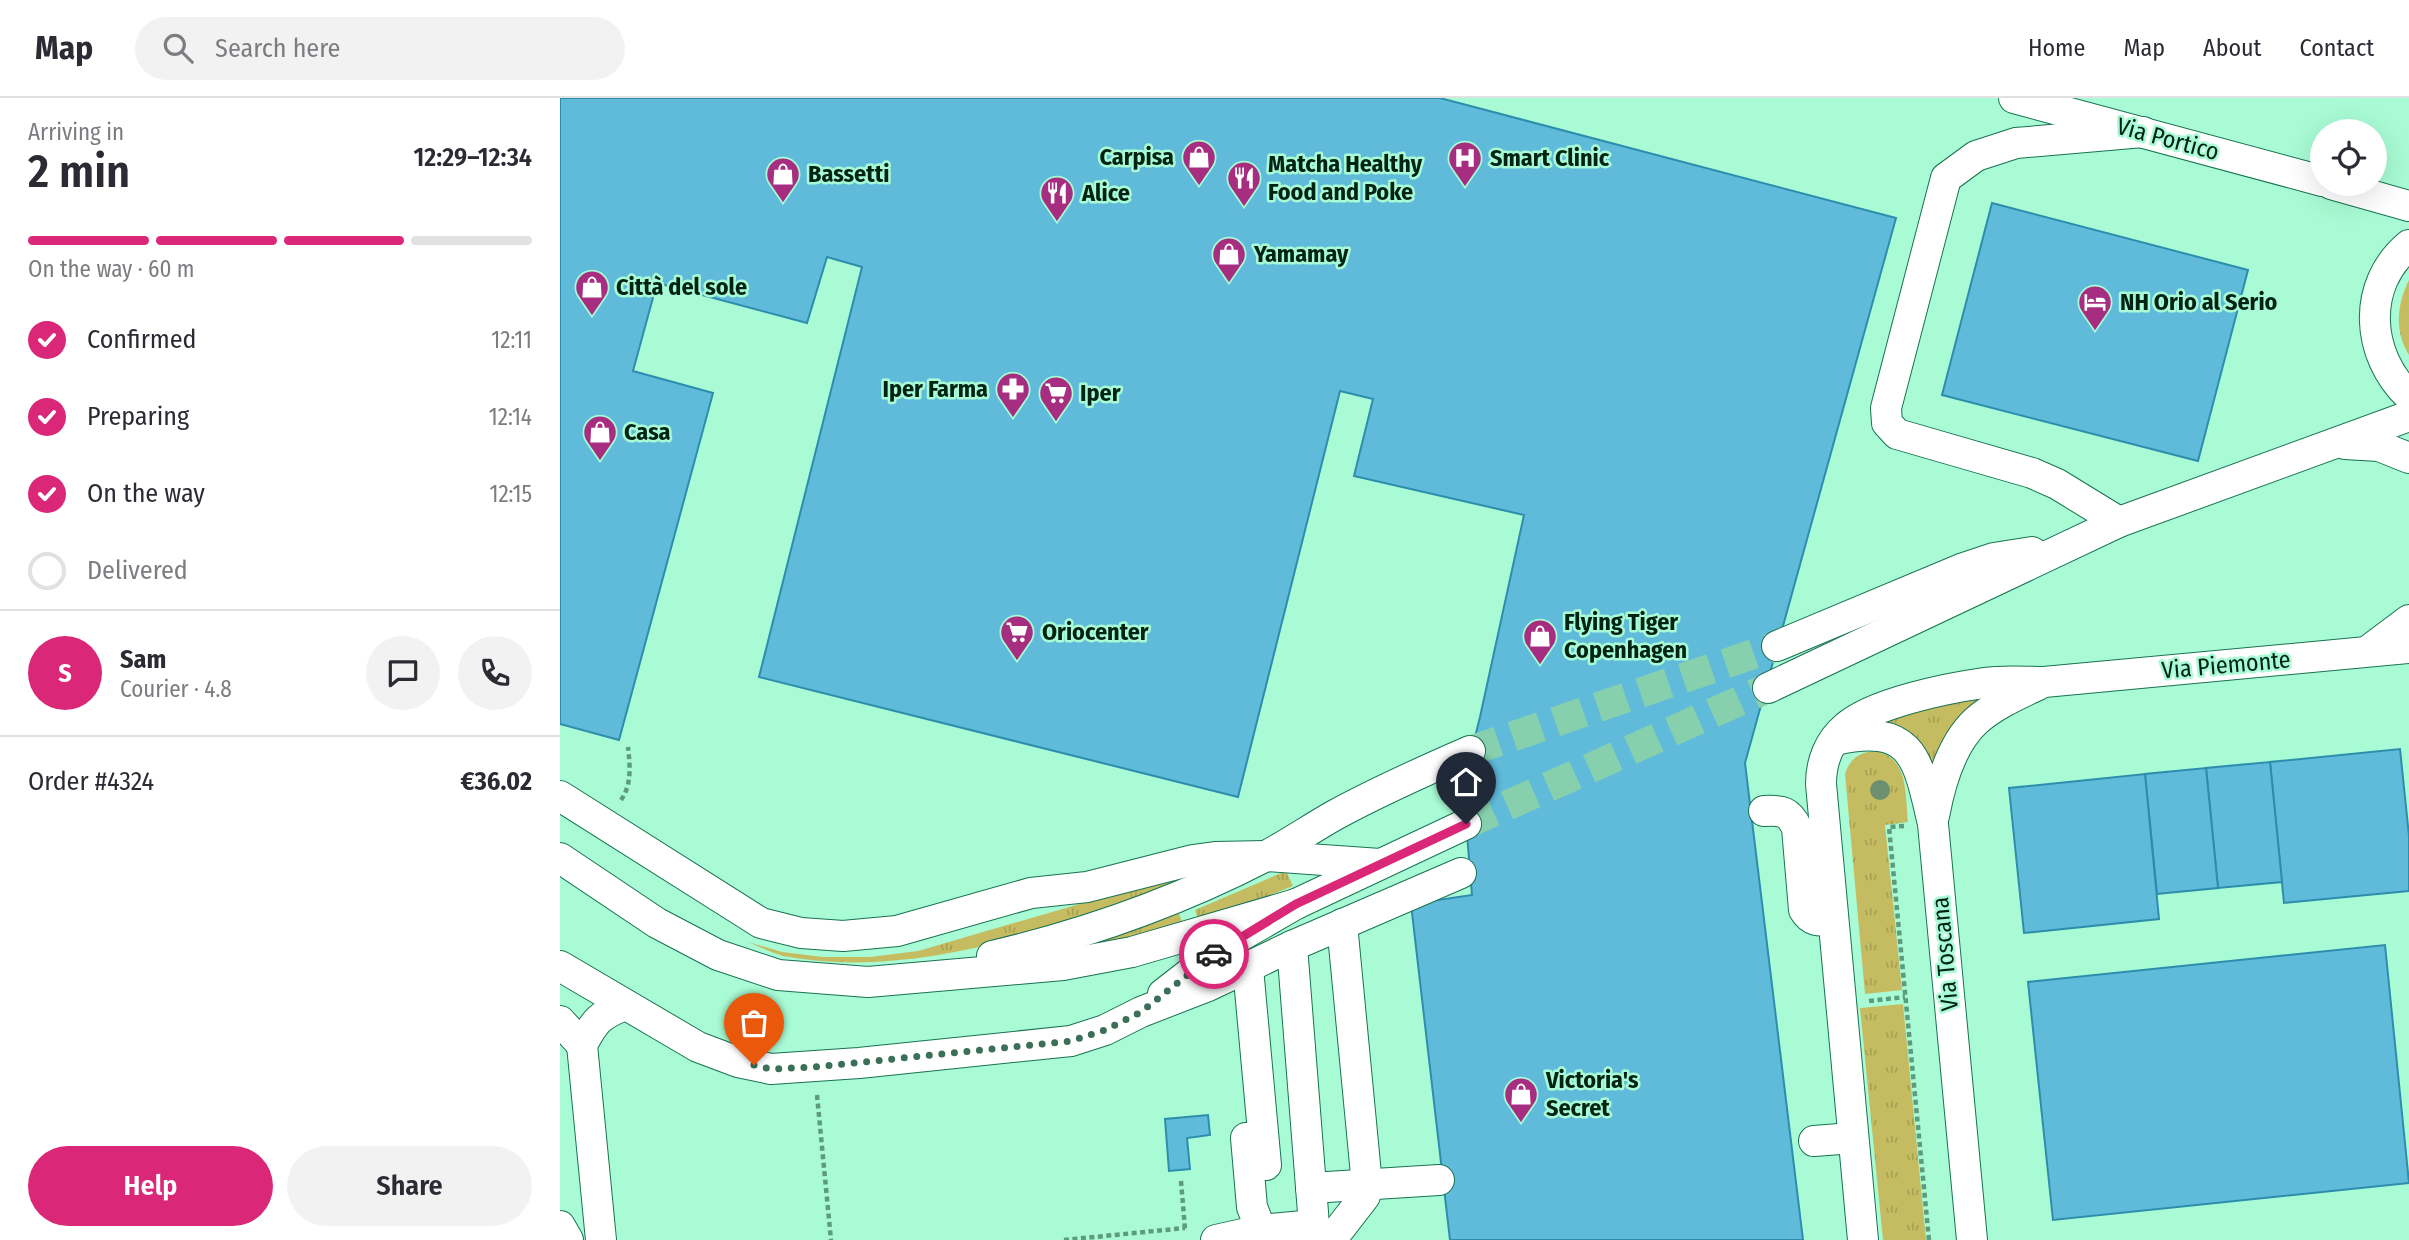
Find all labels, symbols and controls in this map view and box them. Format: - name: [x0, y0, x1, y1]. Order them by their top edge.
- search box: [135, 17, 625, 80]
- text: Map: [35, 28, 93, 68]
- icon: search: [159, 29, 197, 67]
- text: Search here: [215, 33, 340, 64]
- text: Home: [2028, 34, 2085, 62]
- text: Map: [2123, 34, 2165, 62]
- text: About: [2203, 34, 2261, 62]
- text: Contact: [2299, 34, 2374, 62]
- street label: Via Portico: [2114, 112, 2222, 166]
- text: Arriving in: [28, 118, 124, 146]
- map controls: [2310, 119, 2387, 196]
- button: locate: [2310, 119, 2387, 196]
- shop icon: Carpisa: [1180, 138, 1218, 187]
- hospital icon: Smart Clinic: [1446, 139, 1484, 188]
- text: 12:29–12:34: [414, 142, 532, 173]
- place label: Carpisa: [1099, 143, 1174, 171]
- text: 2 min: [28, 144, 130, 199]
- place label: Smart Clinic: [1490, 144, 1610, 172]
- place label: Matcha Healthy Food and Poke: [1268, 150, 1423, 206]
- shop icon: Bassetti: [764, 155, 802, 204]
- restaurant icon: Matcha Healthy Food and Poke: [1225, 159, 1263, 208]
- place label: Bassetti: [808, 160, 889, 188]
- restaurant icon: Alice: [1038, 174, 1076, 223]
- place label: Alice: [1081, 179, 1130, 207]
- shop icon: Yamamay: [1210, 235, 1248, 284]
- place label: Yamamay: [1253, 240, 1349, 268]
- text: On the way · 60 m: [28, 255, 195, 283]
- shop icon: Città del sole: [573, 268, 611, 317]
- place label: Città del sole: [616, 273, 747, 301]
- hotel icon: NH Orio al Serio: [2076, 283, 2114, 332]
- place label: NH Orio al Serio: [2120, 288, 2278, 316]
- icon: check: [28, 321, 66, 359]
- text: Confirmed: [87, 324, 197, 355]
- text: 12:11: [491, 326, 532, 354]
- pharmacy icon: Iper Farma: [994, 370, 1032, 419]
- supermarket icon: Iper: [1037, 374, 1075, 423]
- place label: Iper Farma: [882, 375, 988, 403]
- place label: Iper: [1080, 379, 1121, 407]
- icon: check: [28, 398, 66, 436]
- text: Preparing: [87, 401, 189, 432]
- text: 12:14: [489, 403, 532, 431]
- shop icon: Casa: [581, 413, 619, 462]
- place label: Casa: [624, 418, 671, 446]
- icon: check: [28, 475, 66, 513]
- text: On the way: [87, 478, 205, 509]
- text: 12:15: [489, 480, 532, 508]
- text: Delivered: [87, 555, 188, 586]
- place label: Flying Tiger Copenhagen: [1564, 608, 1687, 664]
- supermarket icon: Oriocenter: [998, 613, 1036, 662]
- shop icon: Flying Tiger Copenhagen: [1521, 617, 1559, 666]
- place label: Oriocenter: [1042, 618, 1149, 646]
- button: chat: [366, 636, 440, 710]
- button: phone: [458, 636, 532, 710]
- text: Sam: [120, 644, 166, 675]
- street label: Via Piemonte: [2160, 645, 2292, 685]
- text: S: [58, 658, 72, 689]
- text: Courier · 4.8: [120, 675, 232, 703]
- pin: [1436, 752, 1496, 824]
- icon: home: [1447, 763, 1485, 801]
- text: Order #4324: [28, 766, 154, 797]
- text: €36.02: [461, 766, 532, 797]
- street label: Via Toscana: [1926, 896, 1964, 1012]
- courier: [1179, 919, 1249, 989]
- icon: car: [1195, 935, 1233, 973]
- pin: [724, 993, 784, 1065]
- icon: bag: [735, 1004, 773, 1042]
- place label: Victoria's Secret: [1545, 1066, 1639, 1122]
- shop icon: Victoria's Secret: [1502, 1075, 1540, 1124]
- button: Help: [28, 1146, 273, 1226]
- button: Share: [287, 1146, 532, 1226]

